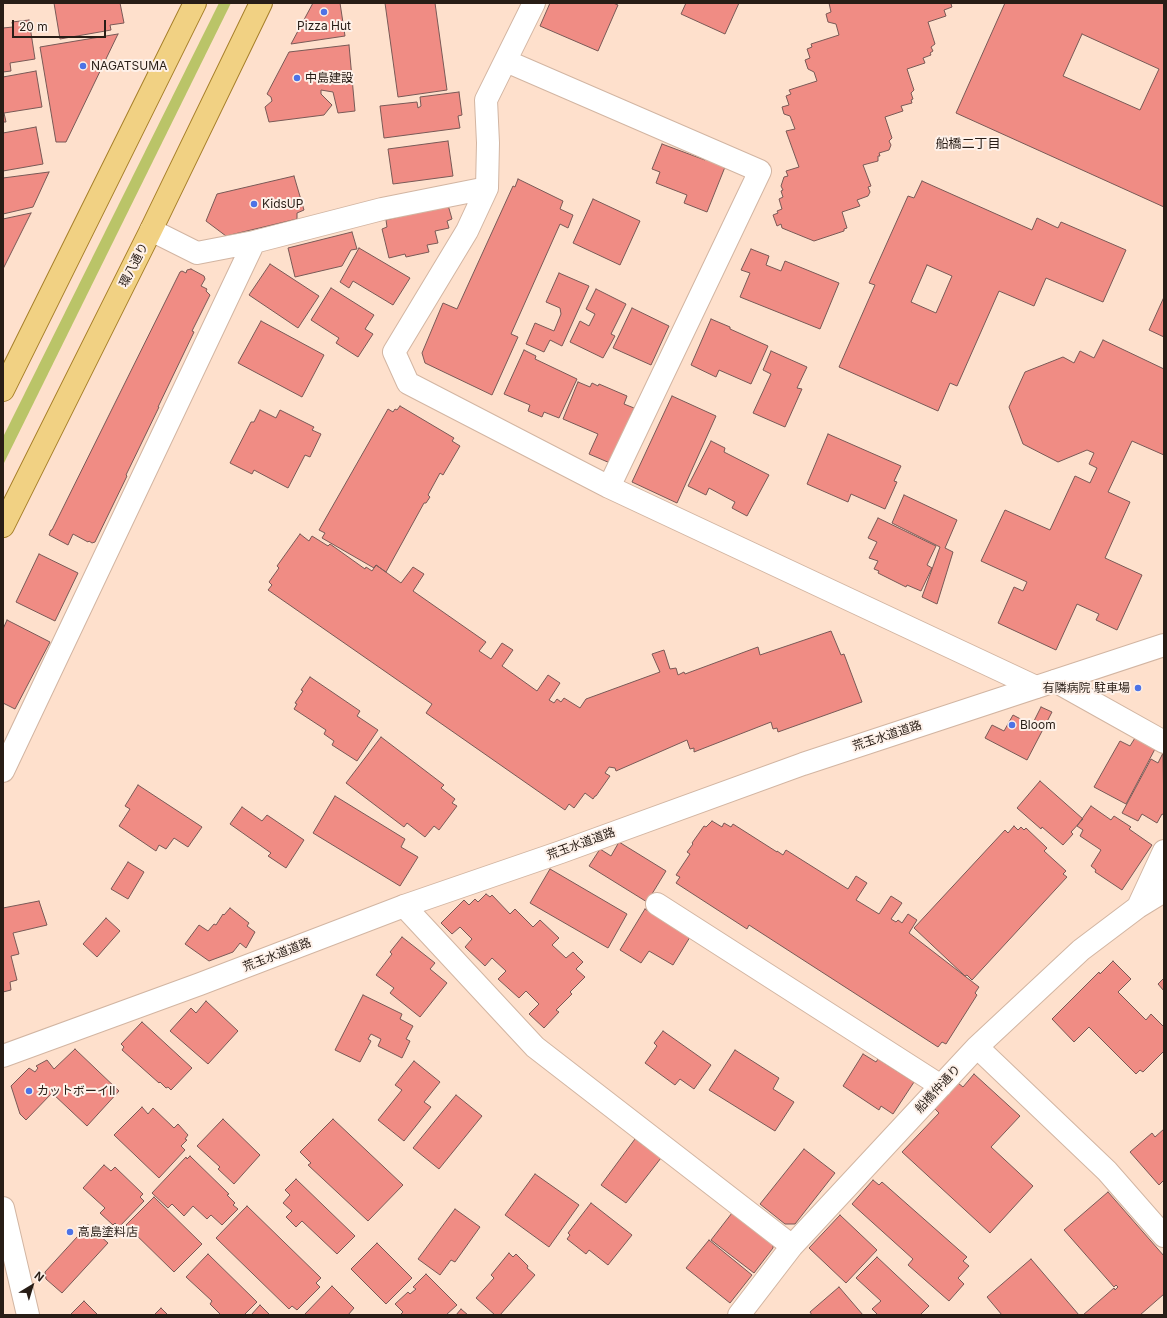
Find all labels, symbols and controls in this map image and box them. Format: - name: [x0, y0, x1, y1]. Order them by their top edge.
- marker: Pizza Hut: [319, 7, 329, 17]
- scale bar: [14, 12, 108, 38]
- text: 20 m: [19, 19, 48, 34]
- place label: Pizza Hut: [297, 19, 351, 33]
- place label: NAGATSUMA: [91, 59, 167, 73]
- marker: NAGATSUMA: [78, 61, 88, 71]
- place label: 中島建設: [305, 71, 353, 85]
- marker: 中島建設: [292, 73, 302, 83]
- district label: 船橋二丁目: [936, 136, 1000, 152]
- place label: KidsUP: [262, 197, 303, 211]
- marker: KidsUP: [249, 199, 259, 209]
- street label: 環八通り: [117, 240, 151, 290]
- place label: 有隣病院 駐車場: [1043, 681, 1130, 695]
- marker: 有隣病院 駐車場: [1133, 683, 1143, 693]
- street label: 荒玉水道道路: [851, 718, 923, 754]
- place label: Bloom: [1020, 718, 1056, 732]
- marker: Bloom: [1007, 720, 1017, 730]
- street label: 荒玉水道道路: [545, 825, 617, 863]
- street label: 荒玉水道道路: [241, 935, 313, 975]
- street label: 船橋仲通り: [912, 1062, 964, 1116]
- place label: カットボーイII: [37, 1084, 115, 1098]
- marker: カットボーイII: [24, 1086, 34, 1096]
- place label: 高島塗料店: [78, 1225, 138, 1239]
- marker: 高島塗料店: [65, 1227, 75, 1237]
- north arrow: [12, 1266, 52, 1306]
- text: N: [32, 1268, 47, 1285]

